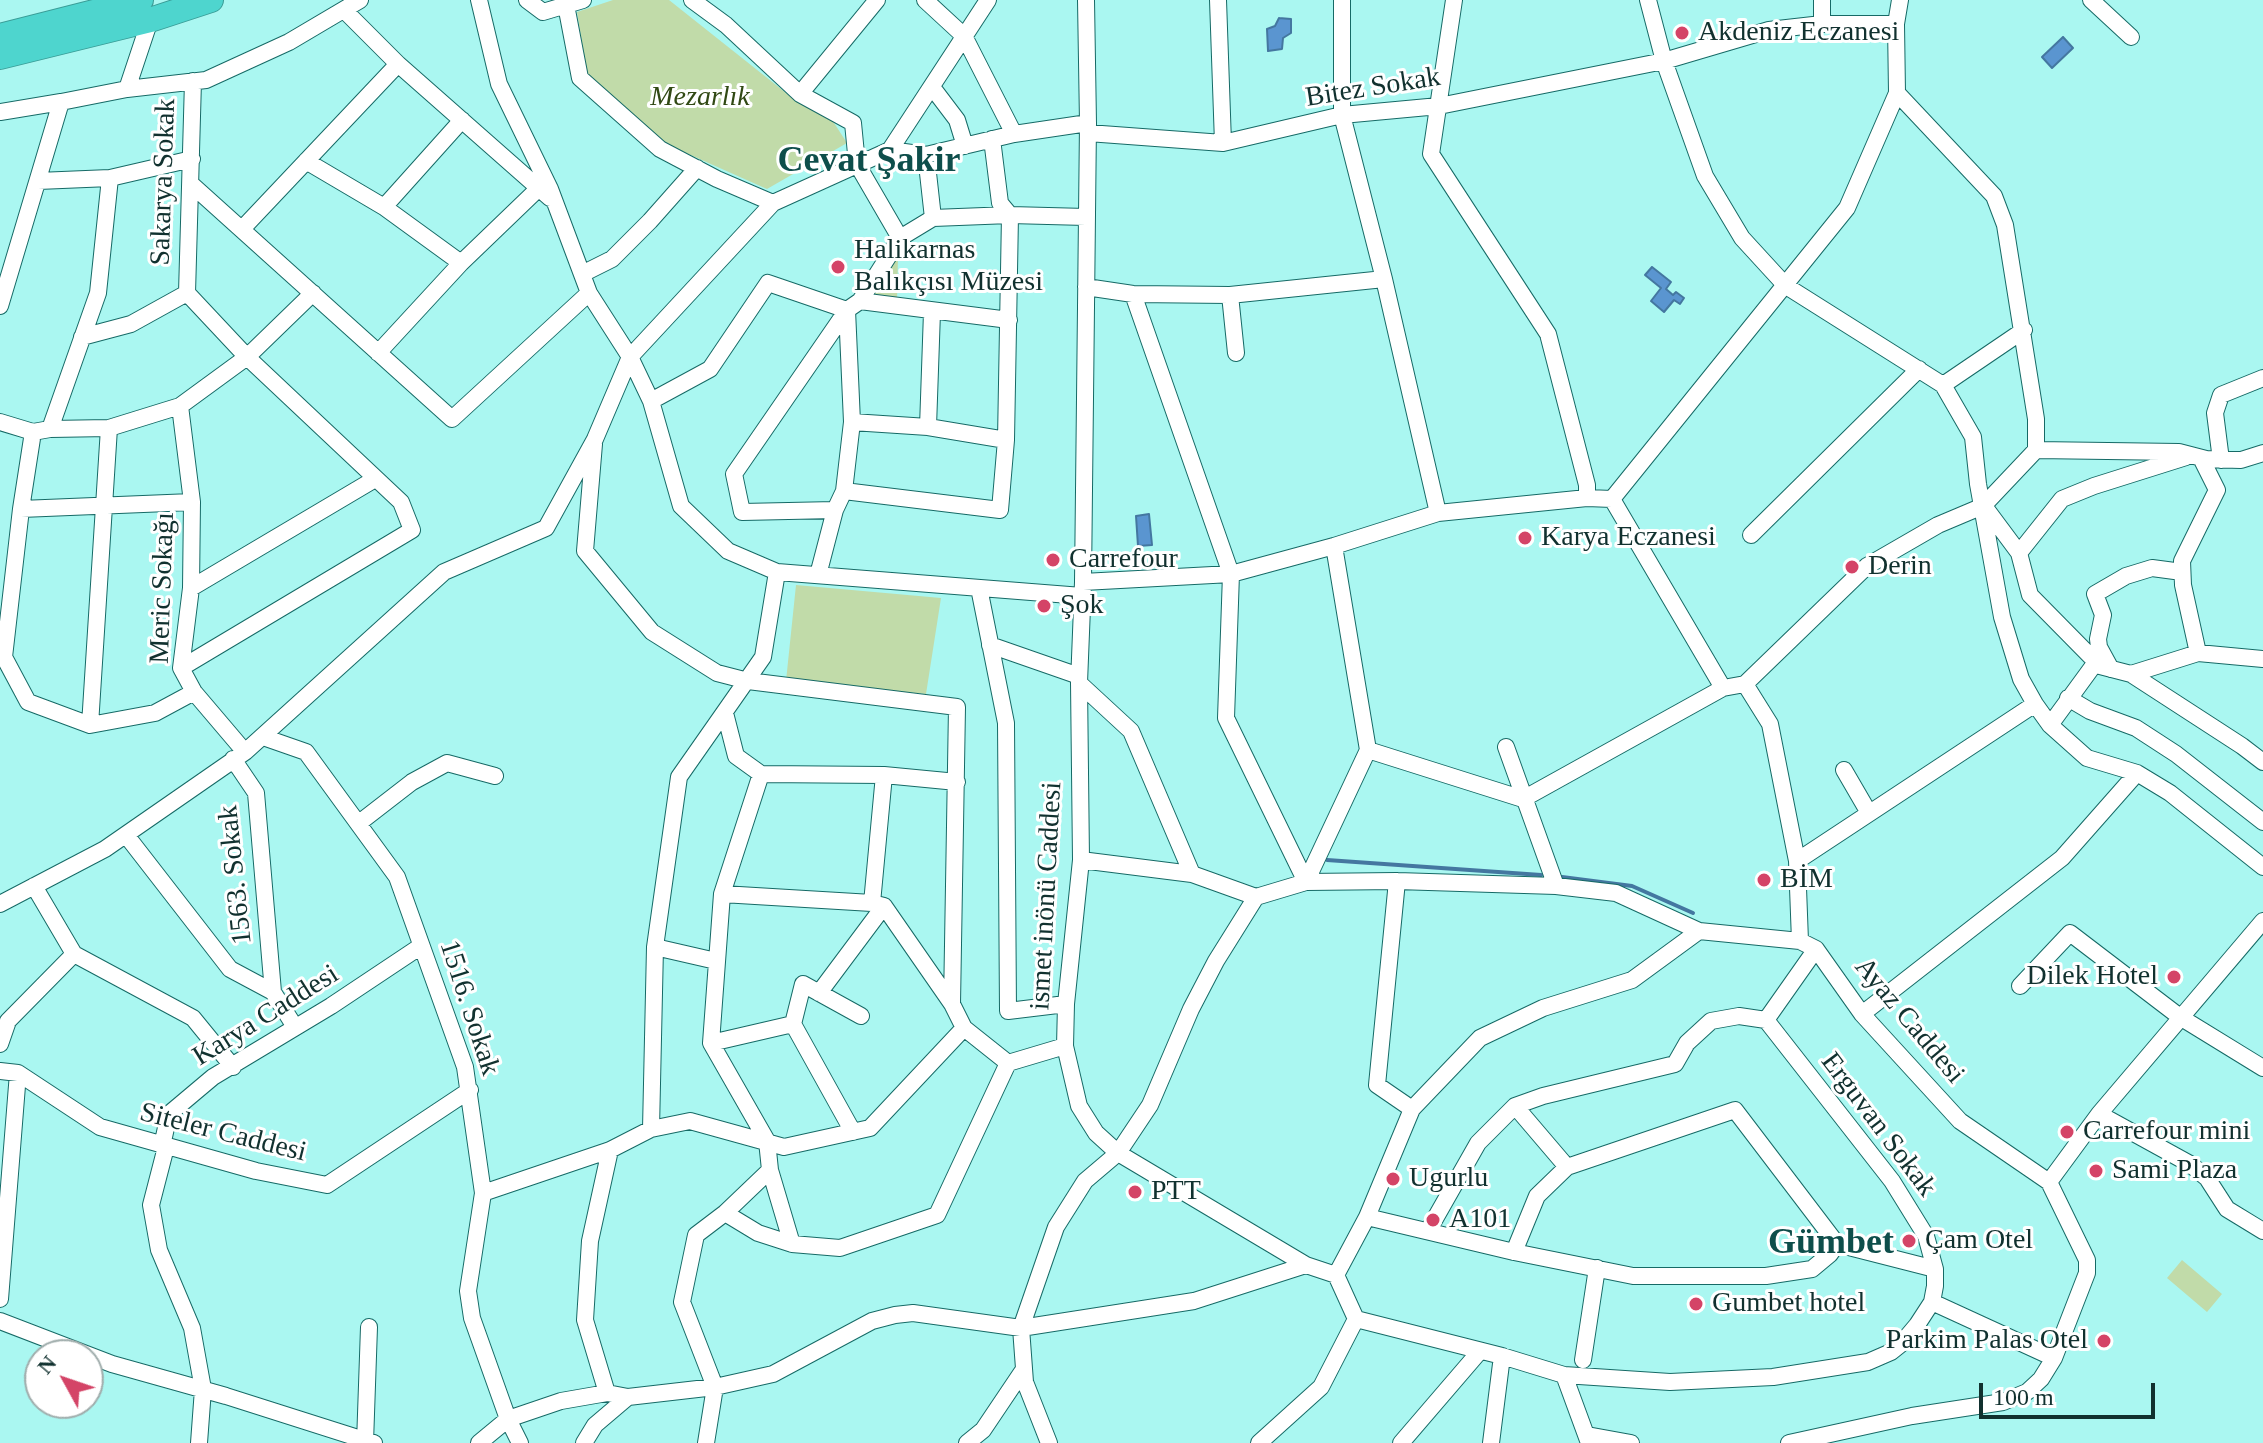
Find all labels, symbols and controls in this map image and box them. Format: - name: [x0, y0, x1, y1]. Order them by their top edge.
- place label: Akdeniz Eczanesi: [1698, 16, 1899, 50]
- marker: Akdeniz Eczanesi: [1673, 24, 1691, 42]
- street label: Bitez Sokak: [1303, 61, 1443, 115]
- park label: Mezarlık: [650, 81, 750, 115]
- street label: Sakarya Sokak: [144, 98, 184, 266]
- district label: Cevat Şakir: [778, 140, 960, 184]
- place label: Halikarnas Balıkçısı Müzesi: [854, 234, 1043, 300]
- marker: Halikarnas Balıkçısı Müzesi: [829, 258, 847, 276]
- street label: Meric Sokağı: [144, 512, 182, 664]
- place label: Karya Eczanesi: [1541, 521, 1716, 555]
- marker: Karya Eczanesi: [1516, 529, 1534, 547]
- place label: Carrefour: [1069, 543, 1178, 577]
- place label: Derin: [1868, 550, 1932, 584]
- marker: Carrefour: [1044, 551, 1062, 569]
- marker: Derin: [1843, 558, 1861, 576]
- place label: Şok: [1060, 589, 1104, 623]
- marker: Şok: [1035, 597, 1053, 615]
- street label: ismet inönü Caddesi: [1024, 781, 1070, 1011]
- street label: 1563. Sokak: [212, 804, 260, 946]
- place label: BİM: [1780, 863, 1833, 897]
- marker: BİM: [1755, 871, 1773, 889]
- street label: 1516. Sokak: [431, 936, 507, 1080]
- street label: Ayaz Caddesi: [1847, 951, 1971, 1091]
- street label: Karya Caddesi: [187, 958, 345, 1074]
- place label: Dilek Hotel: [2027, 960, 2158, 994]
- marker: Dilek Hotel: [2165, 968, 2183, 986]
- street label: Erguvan Sokak: [1813, 1046, 1943, 1204]
- street label: Siteler Caddesi: [136, 1096, 310, 1170]
- place label: Carrefour mini: [2083, 1115, 2250, 1149]
- marker: Carrefour mini: [2058, 1123, 2076, 1141]
- place label: Sami Plaza: [2112, 1154, 2237, 1188]
- place label: Ugurlu: [1409, 1162, 1488, 1196]
- marker: Sami Plaza: [2087, 1162, 2105, 1180]
- marker: Ugurlu: [1384, 1170, 1402, 1188]
- place label: PTT: [1151, 1175, 1201, 1209]
- marker: PTT: [1126, 1183, 1144, 1201]
- place label: A101: [1449, 1203, 1511, 1237]
- marker: A101: [1424, 1211, 1442, 1229]
- district label: Gümbet: [1768, 1222, 1894, 1266]
- place label: Çam Otel: [1925, 1224, 2033, 1258]
- marker: Çam Otel: [1900, 1232, 1918, 1250]
- place label: Gumbet hotel: [1712, 1287, 1865, 1321]
- marker: Gumbet hotel: [1687, 1295, 1705, 1313]
- place label: Parkim Palas Otel: [1886, 1324, 2088, 1358]
- marker: Parkim Palas Otel: [2095, 1332, 2113, 1350]
- north arrow: [24, 1339, 104, 1419]
- text: N: [32, 1350, 61, 1379]
- scale bar: [1983, 1367, 2159, 1417]
- text: 100 m: [1993, 1384, 2054, 1410]

